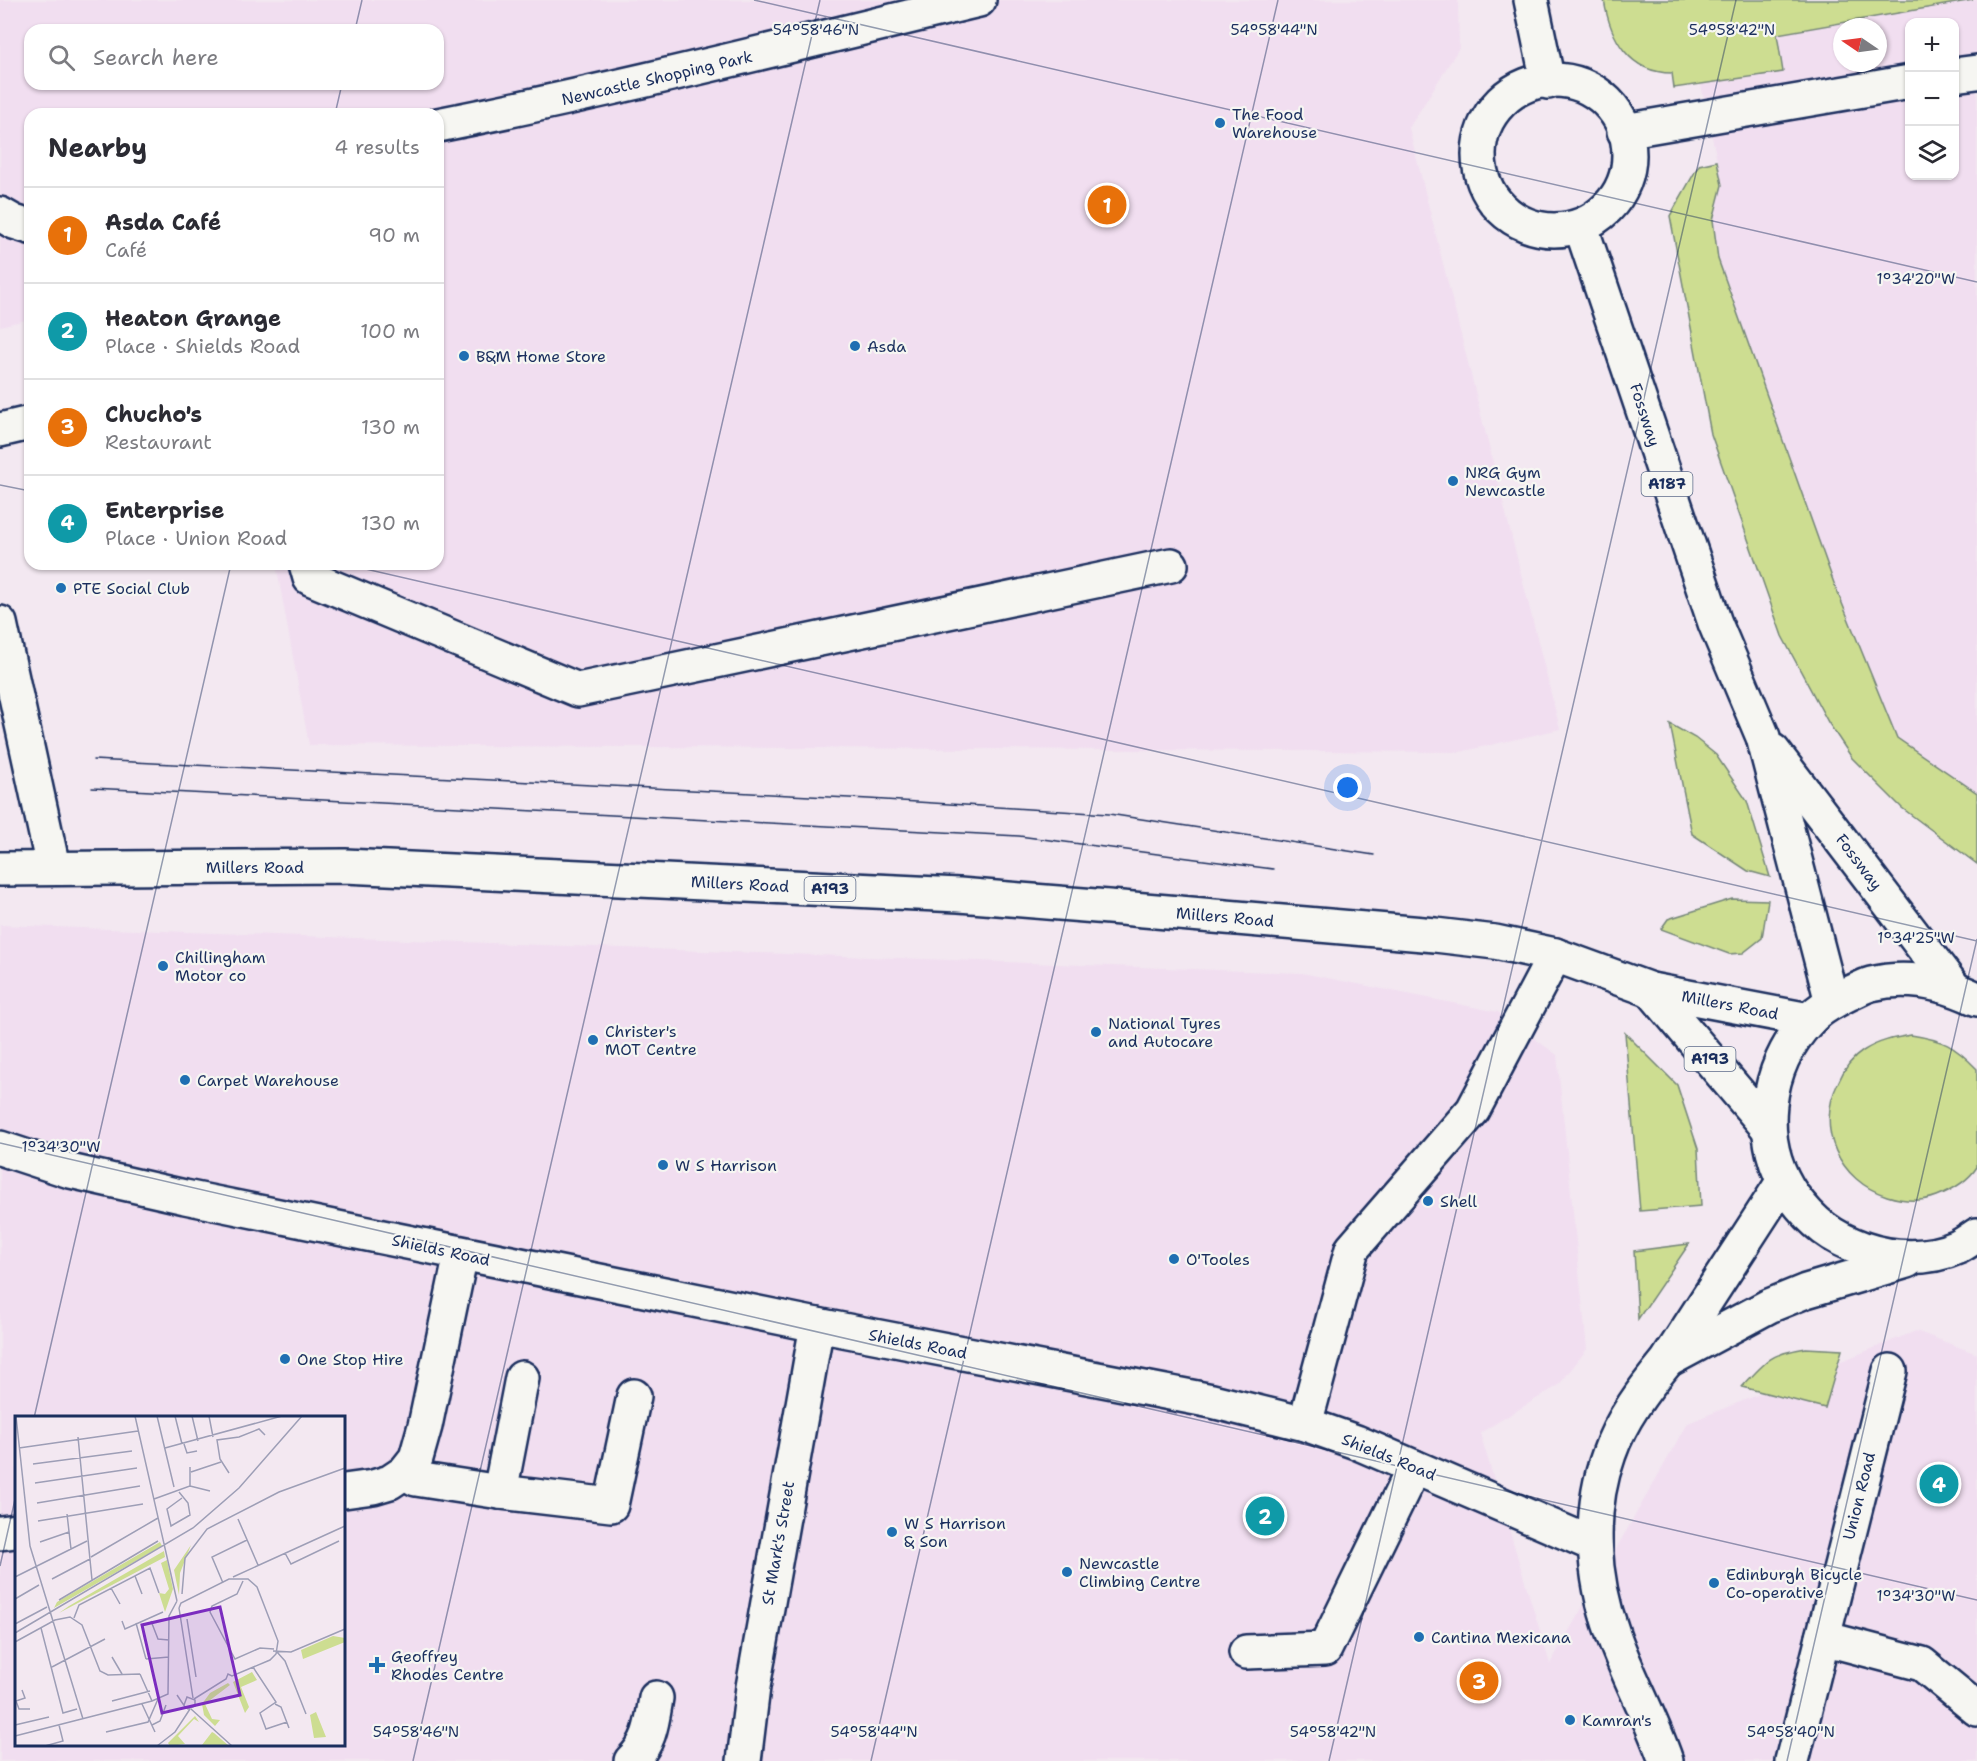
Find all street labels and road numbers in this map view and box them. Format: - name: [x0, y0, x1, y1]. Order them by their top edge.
- street label: Newcastle Shopping Park: [559, 46, 755, 110]
- street label: Fossway: [1625, 381, 1665, 449]
- road number: A187: [1642, 472, 1692, 496]
- street label: Fossway: [1831, 830, 1887, 894]
- street label: Millers Road: [206, 857, 304, 878]
- street label: Millers Road: [690, 871, 790, 897]
- road number: A193: [804, 877, 856, 901]
- street label: Millers Road: [1175, 902, 1275, 932]
- street label: Millers Road: [1680, 985, 1780, 1025]
- road number: A193: [1684, 1047, 1736, 1071]
- street label: Shields Road: [390, 1229, 492, 1271]
- street label: Shields Road: [867, 1324, 969, 1364]
- street label: Shields Road: [1339, 1429, 1439, 1485]
- street label: Union Road: [1838, 1450, 1880, 1542]
- street label: St Mark's Street: [757, 1479, 799, 1607]

